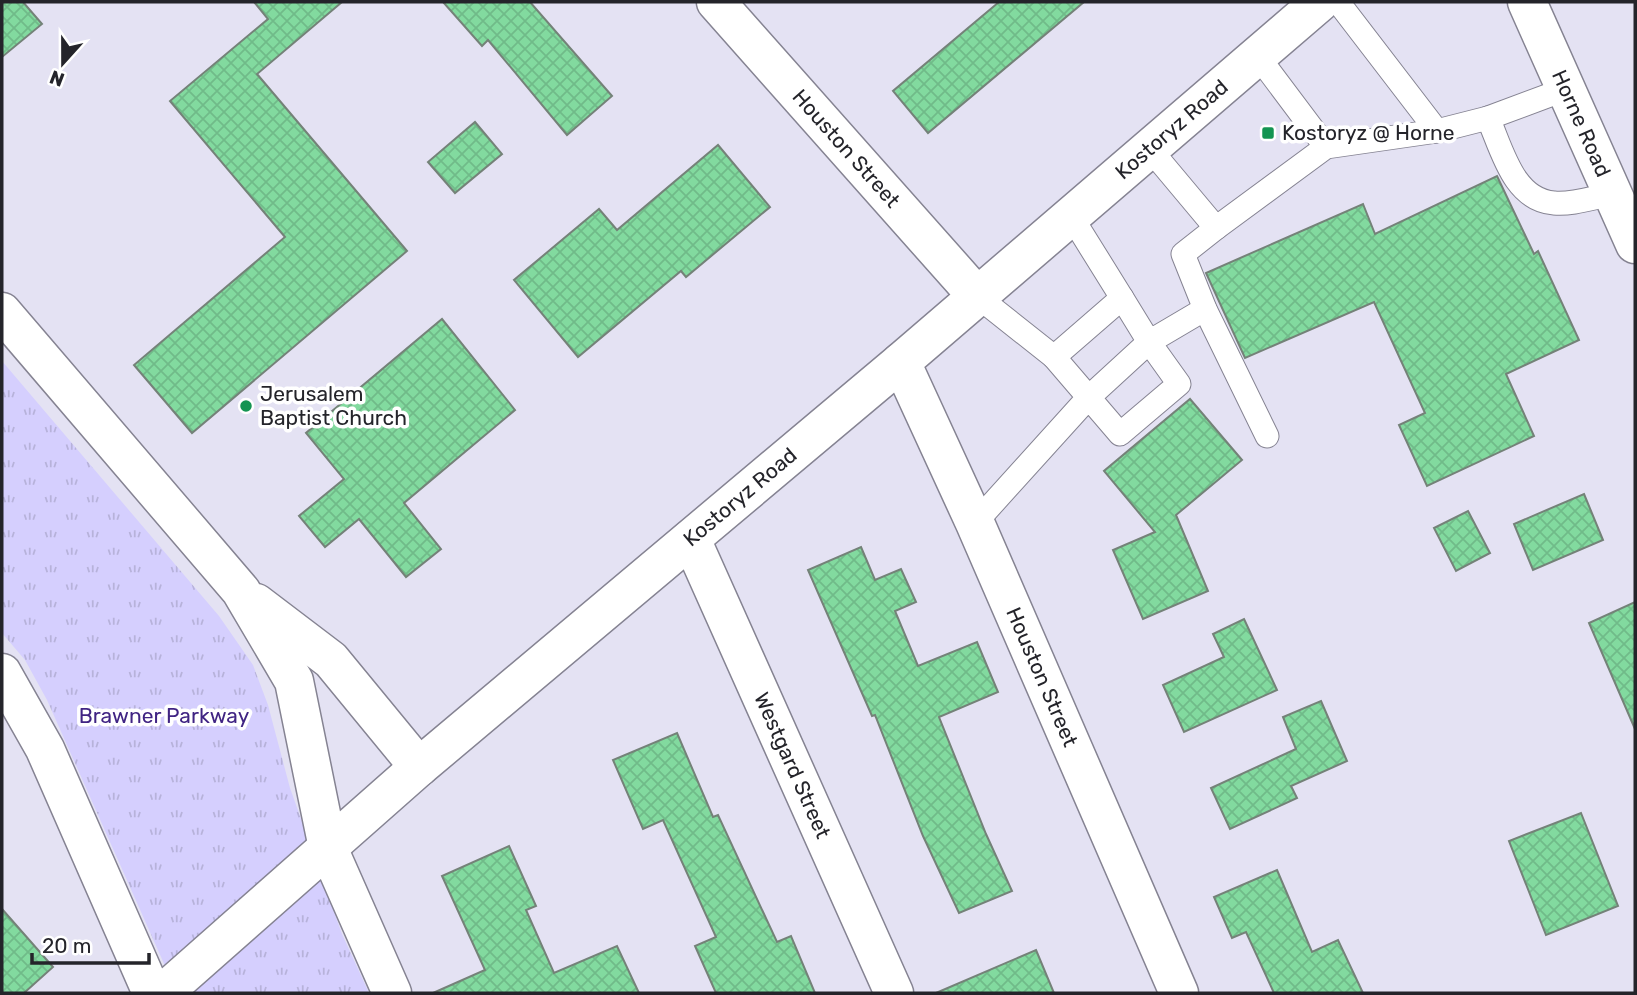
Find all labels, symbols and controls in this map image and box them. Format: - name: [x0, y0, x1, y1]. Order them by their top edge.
- north arrow: [28, 28, 98, 98]
- text: N: [47, 65, 68, 92]
- street label: Horne Road: [1547, 66, 1616, 181]
- street label: Kostoryz Road: [1110, 74, 1233, 184]
- street label: Houston Street: [788, 84, 905, 212]
- place label: Kostoryz @ Horne: [1282, 120, 1455, 145]
- marker: Kostoryz @ Horne: [1260, 125, 1276, 141]
- place label: Jerusalem Baptist Church: [260, 381, 407, 430]
- marker: Jerusalem Baptist Church: [238, 398, 254, 414]
- street label: Kostoryz Road: [678, 442, 802, 551]
- street label: Houston Street: [1001, 603, 1083, 750]
- street label: Westgard Street: [749, 688, 836, 842]
- park label: Brawner Parkway: [79, 703, 250, 728]
- scale bar: [32, 922, 149, 966]
- text: 20 m: [42, 933, 91, 958]

